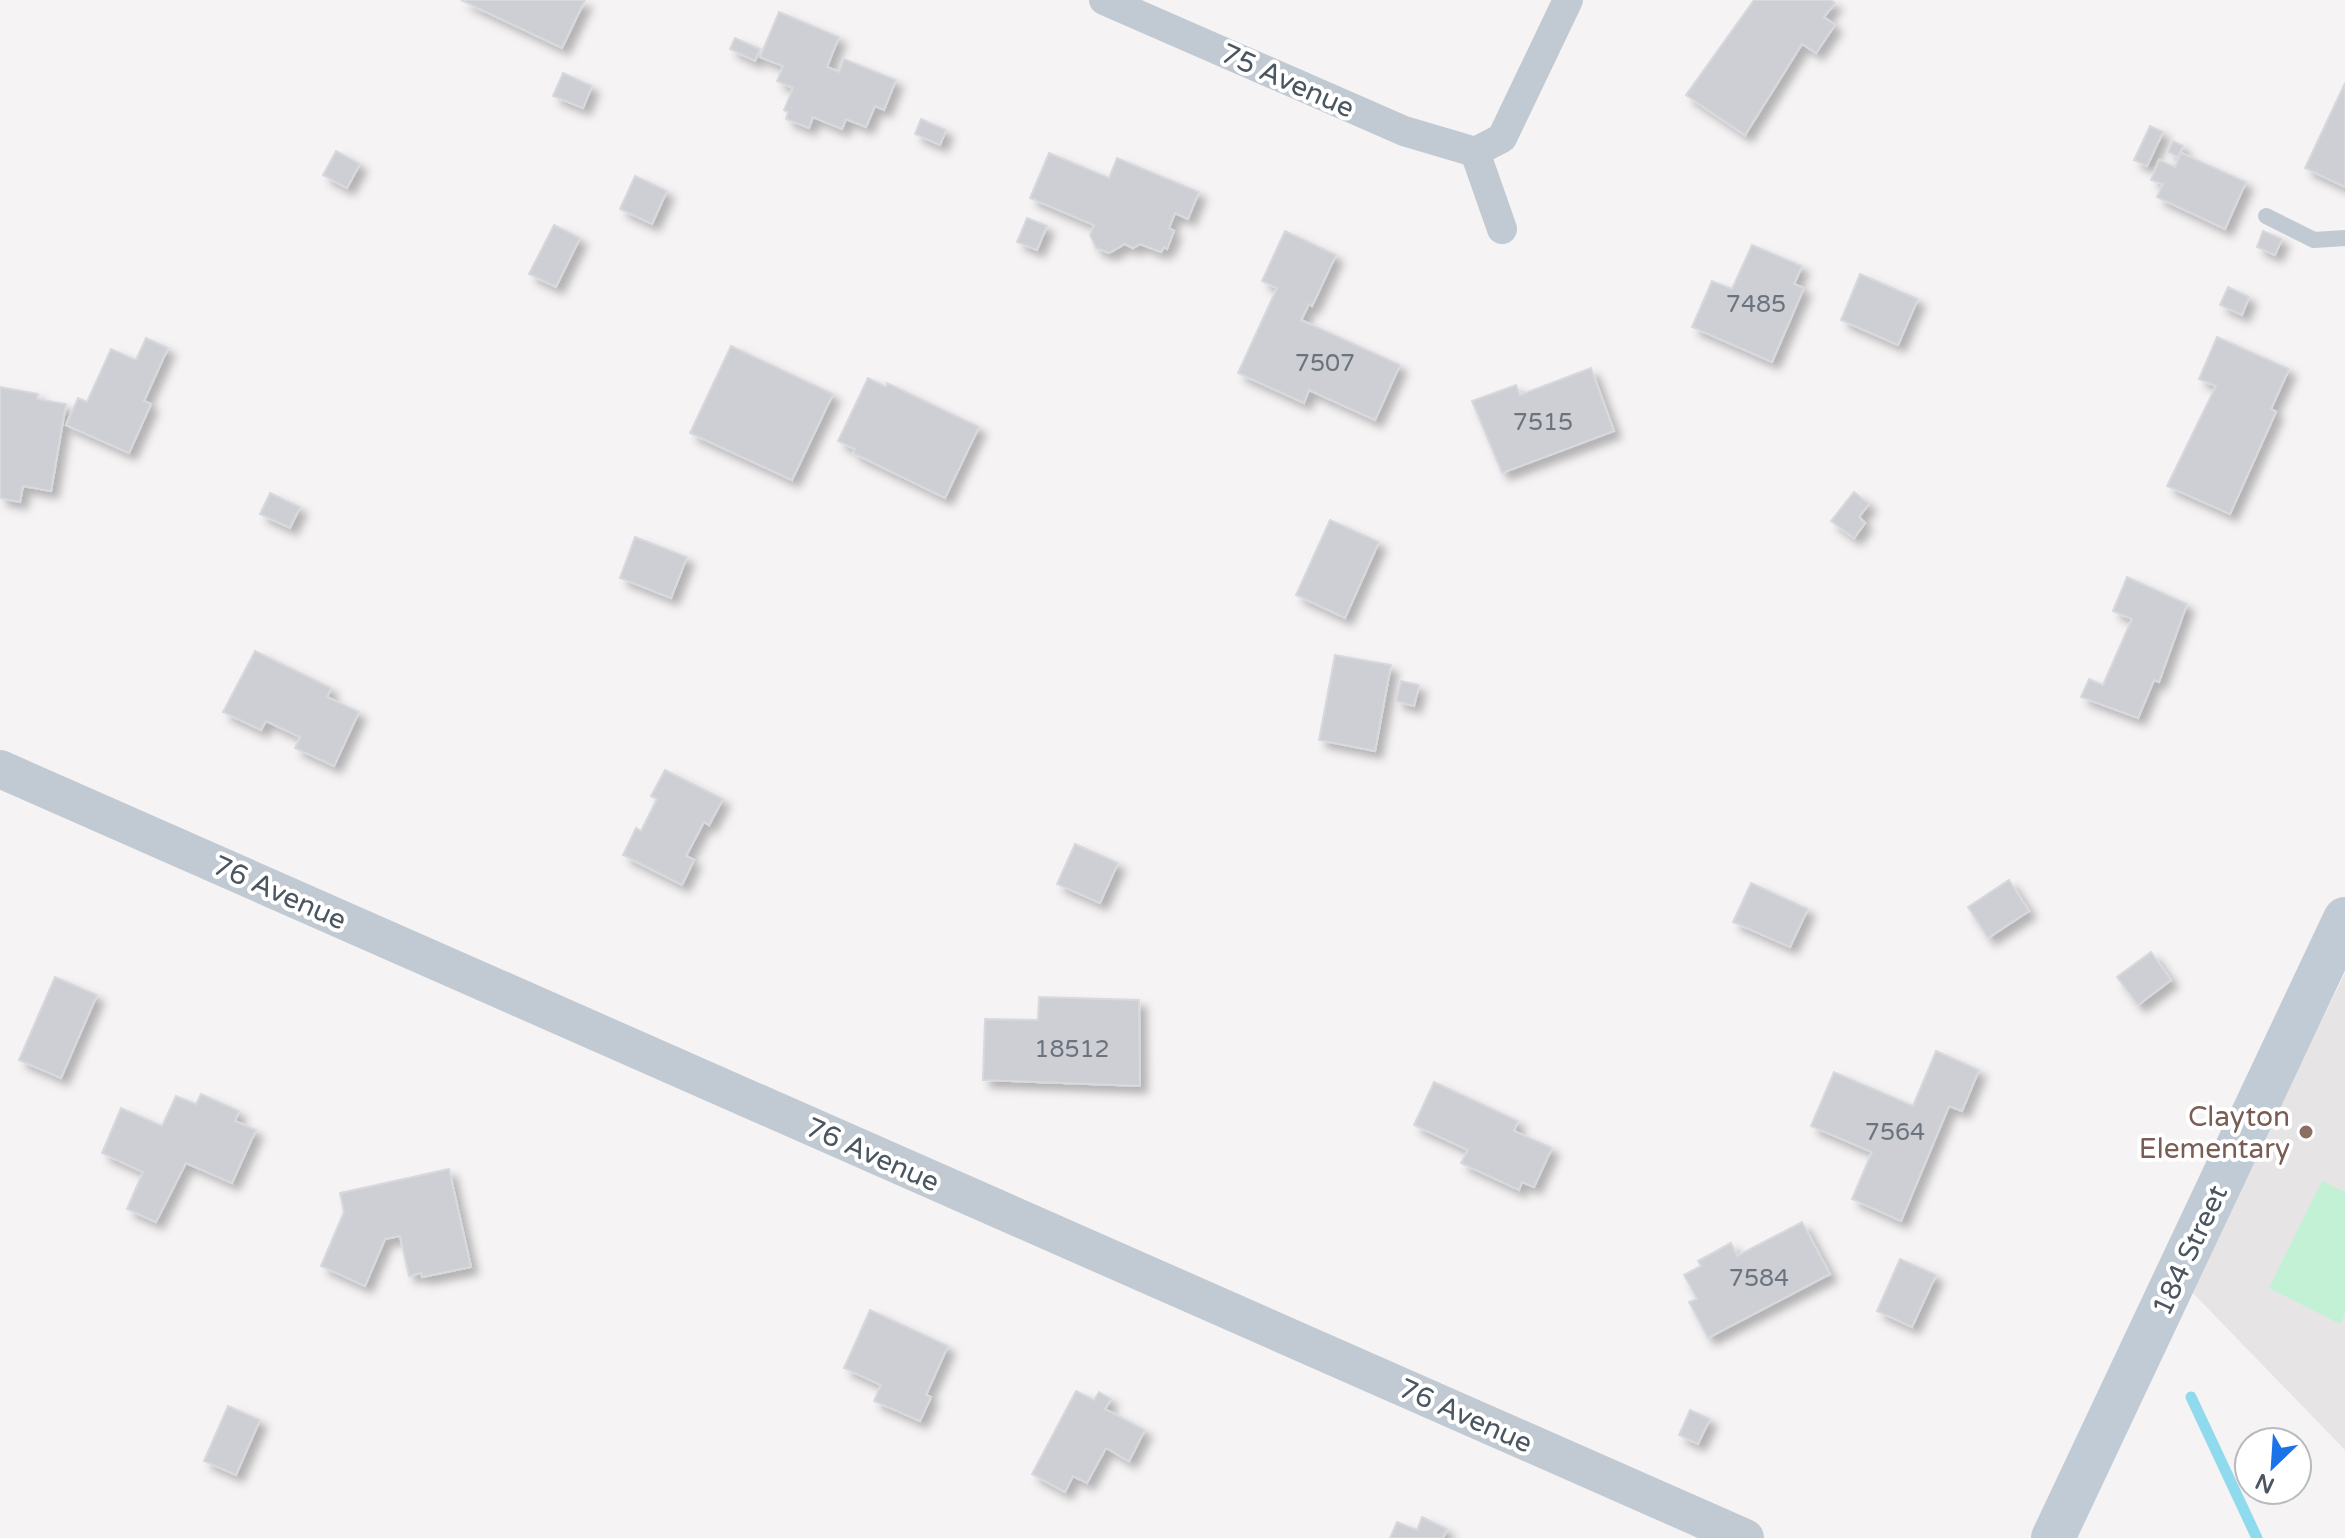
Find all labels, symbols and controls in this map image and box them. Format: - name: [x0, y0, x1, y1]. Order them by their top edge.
- street label: 75 Avenue: [1216, 36, 1360, 125]
- house number: 7485: [1726, 290, 1786, 319]
- house number: 7507: [1295, 349, 1355, 378]
- house number: 7515: [1513, 408, 1573, 437]
- street label: 76 Avenue: [208, 848, 352, 937]
- house number: 18512: [1034, 1035, 1110, 1064]
- place label: Clayton Elementary: [2139, 1100, 2290, 1166]
- street label: 76 Avenue: [801, 1110, 945, 1199]
- house number: 7564: [1865, 1118, 1925, 1147]
- marker: Clayton Elementary: [2297, 1123, 2315, 1141]
- street label: 184 Street: [2145, 1179, 2235, 1321]
- house number: 7584: [1729, 1264, 1789, 1293]
- street label: 76 Avenue: [1394, 1371, 1538, 1460]
- north arrow: [2233, 1426, 2313, 1506]
- text: N: [2251, 1468, 2278, 1499]

